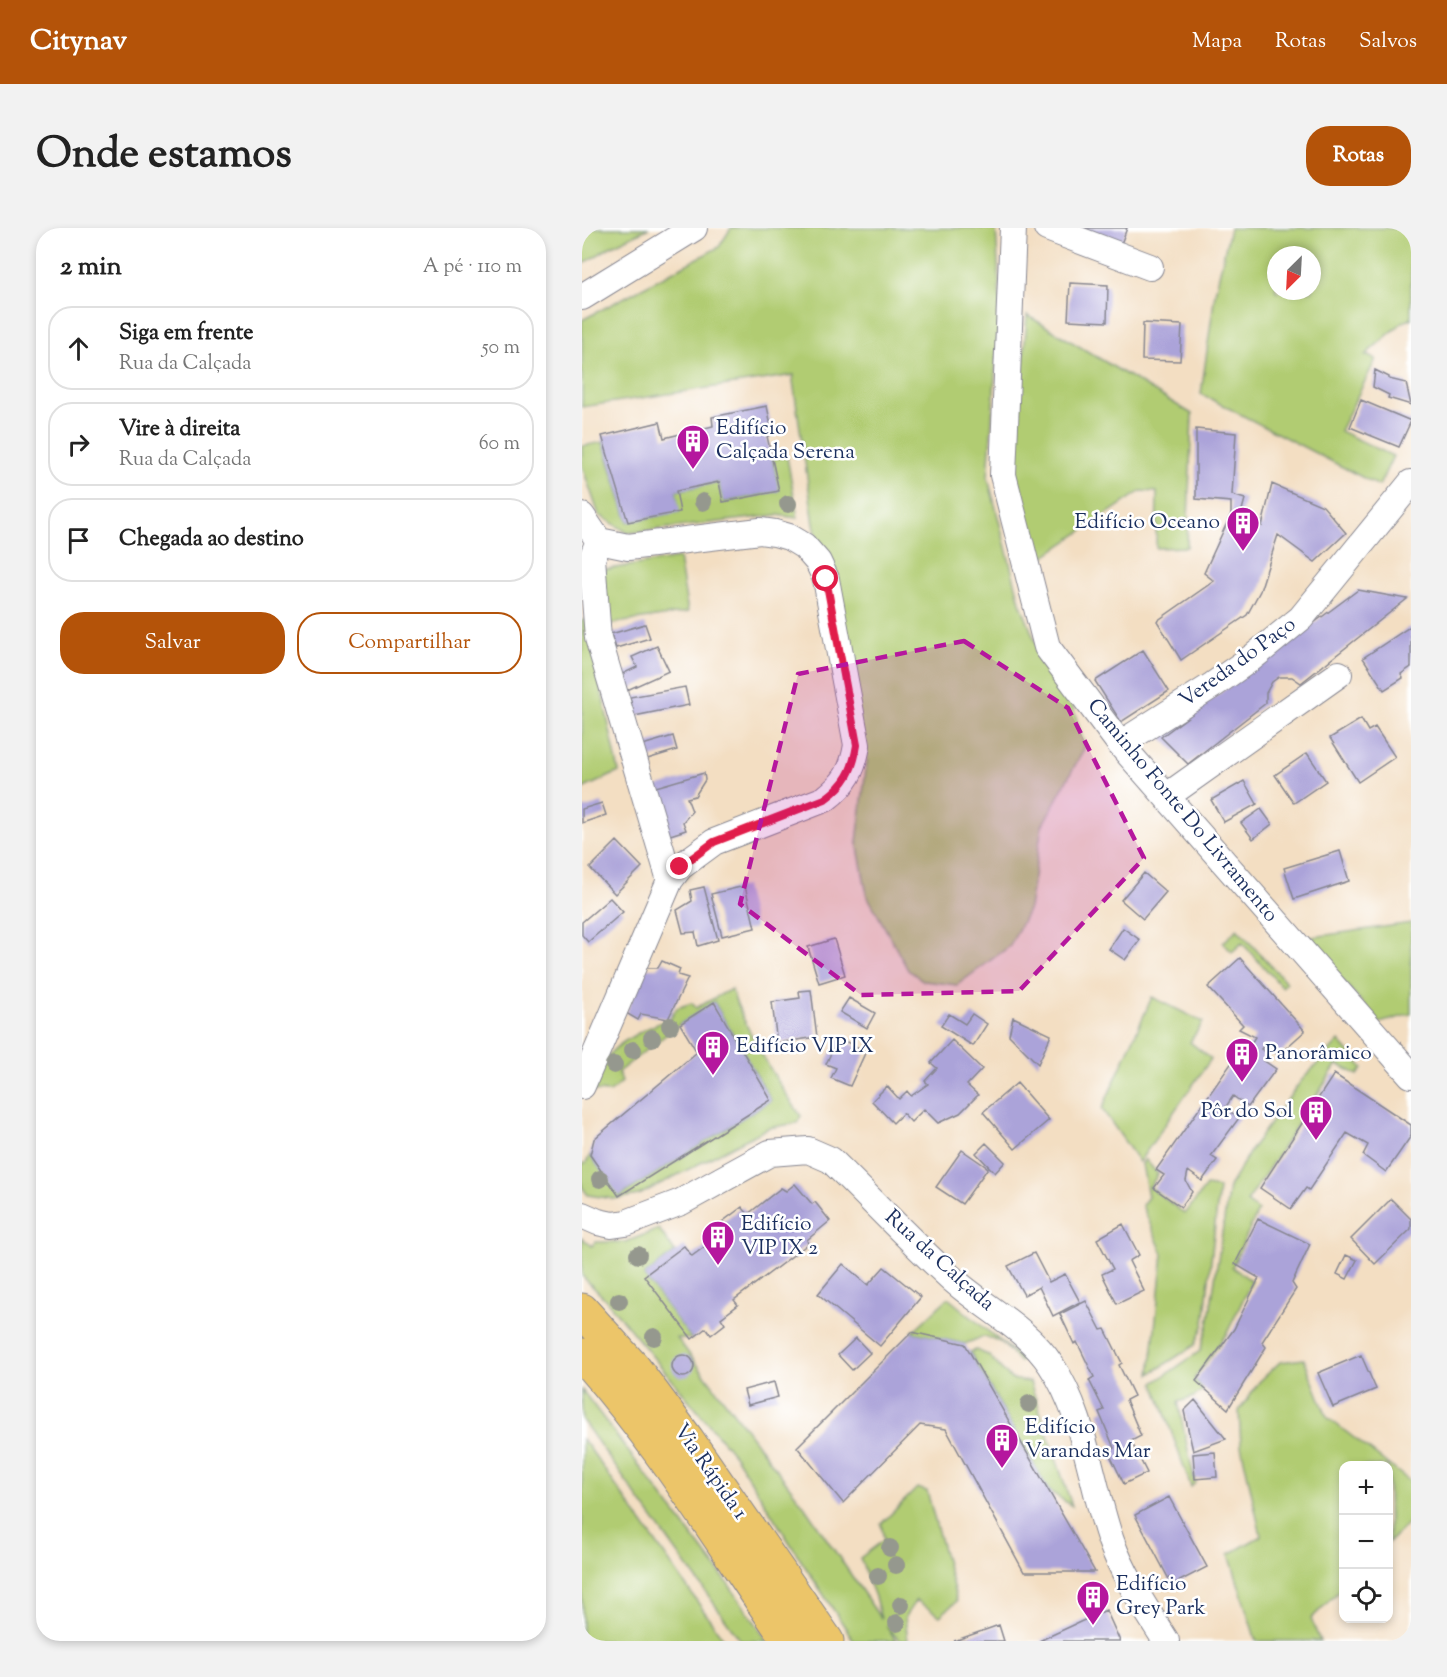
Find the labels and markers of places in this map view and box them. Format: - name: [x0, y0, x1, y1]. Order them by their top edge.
- place label: Edifício Calçada Serena: [716, 414, 855, 468]
- building icon: Edifício Calçada Serena: [675, 423, 711, 470]
- building icon: Edifício Oceano: [1225, 505, 1261, 552]
- place label: Edifício Oceano: [1075, 508, 1220, 538]
- building icon: Edifício VIP IX: [695, 1029, 731, 1076]
- place label: Edifício VIP IX: [736, 1032, 874, 1062]
- building icon: Panorâmico: [1224, 1036, 1260, 1083]
- place label: Panorâmico: [1265, 1039, 1372, 1069]
- building icon: Pôr do Sol: [1298, 1094, 1334, 1141]
- place label: Pôr do Sol: [1201, 1097, 1293, 1127]
- place label: Edifício VIP IX 2: [741, 1210, 818, 1264]
- building icon: Edifício VIP IX 2: [700, 1219, 736, 1266]
- place label: Edifício Varandas Mar: [1025, 1413, 1151, 1467]
- building icon: Edifício Varandas Mar: [984, 1422, 1020, 1469]
- place label: Edifício Grey Park: [1116, 1570, 1206, 1624]
- building icon: Edifício Grey Park: [1075, 1579, 1111, 1626]

